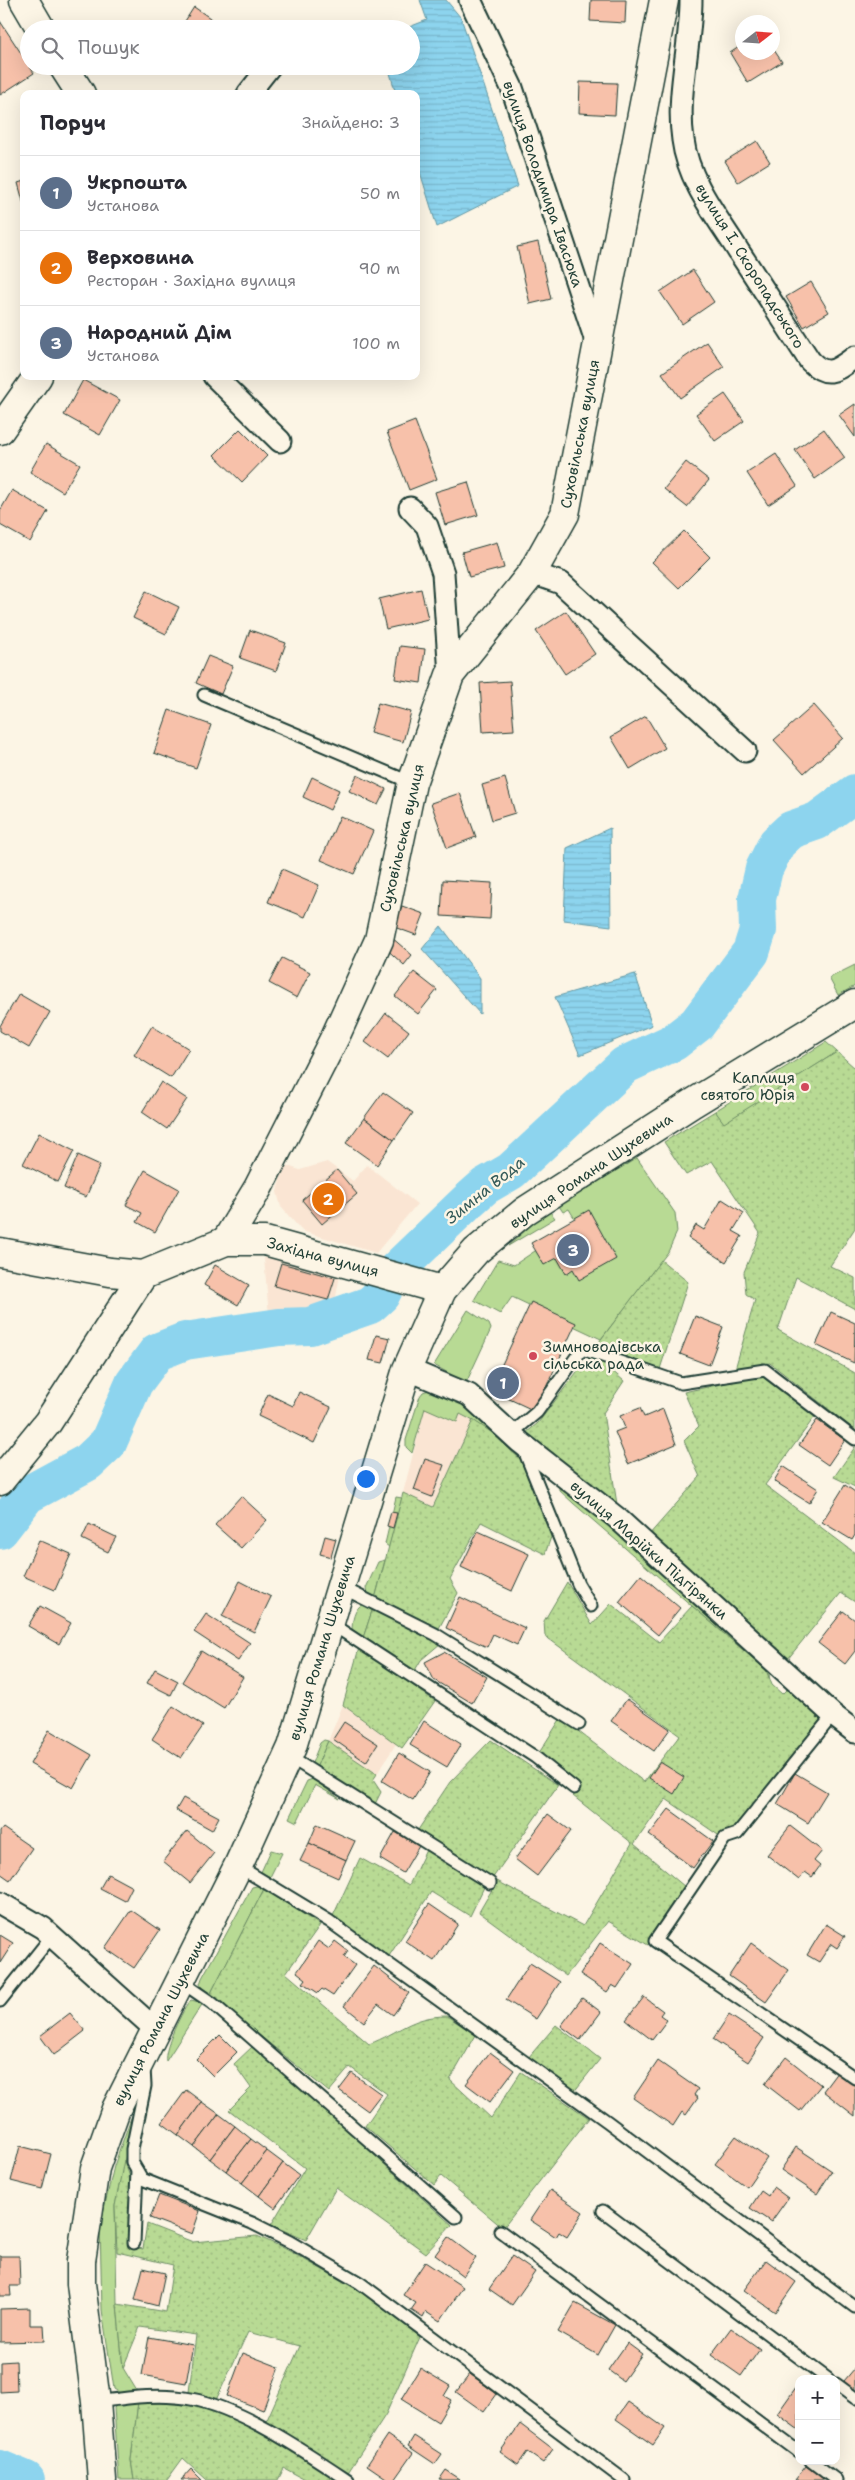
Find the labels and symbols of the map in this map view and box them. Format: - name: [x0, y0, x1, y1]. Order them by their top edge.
- north arrow: [735, 15, 780, 60]
- street label: вулиця Володимира Івасюка: [498, 78, 588, 291]
- street label: вулиця І. Скоропадського: [691, 180, 809, 352]
- street label: Суховільська вулиця: [556, 358, 604, 510]
- street label: Суховільська вулиця: [375, 762, 429, 914]
- place label: Каплиця святого Юрія: [700, 1068, 795, 1105]
- marker: Каплиця святого Юрія: [799, 1081, 811, 1093]
- street label: вулиця Романа Шухевича: [506, 1108, 677, 1233]
- water label: Зимна Вода: [441, 1152, 529, 1228]
- pin: 2: [312, 1180, 344, 1218]
- pin: 3: [557, 1231, 589, 1269]
- street label: Західна вулиця: [265, 1232, 381, 1282]
- place label: Зимноводівська сільська рада: [543, 1337, 662, 1374]
- marker: Зимноводівська сільська рада: [527, 1350, 539, 1362]
- pin: 1: [487, 1364, 519, 1402]
- your location: [353, 1466, 379, 1492]
- street label: вулиця Марійки Підгірянки: [566, 1476, 732, 1624]
- street label: вулиця Романа Шухевича: [284, 1552, 360, 1743]
- street label: вулиця Романа Шухевича: [108, 1928, 214, 2109]

